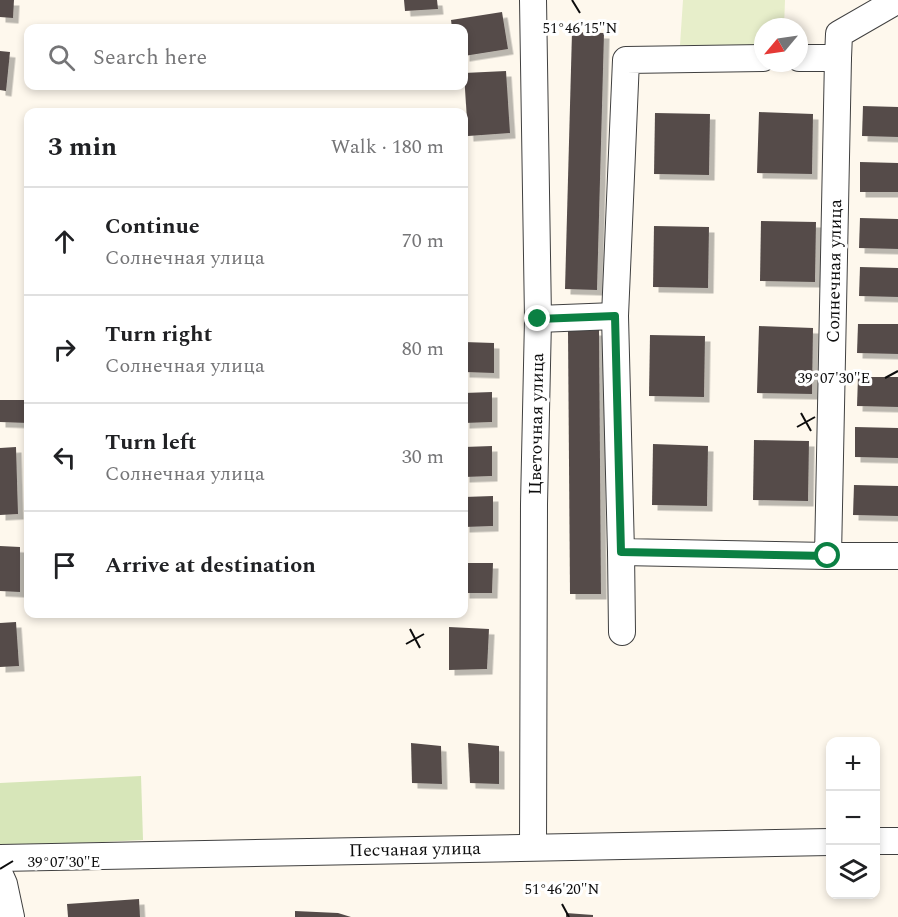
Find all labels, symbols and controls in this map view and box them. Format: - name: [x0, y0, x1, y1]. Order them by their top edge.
- text: 51°46'15"N: [543, 17, 618, 40]
- north arrow: [754, 18, 808, 72]
- search box: [24, 24, 468, 90]
- icon: search: [45, 41, 78, 74]
- text: Search here: [93, 41, 207, 74]
- text: 3 min: [48, 127, 117, 167]
- text: Walk · 180 m: [331, 132, 444, 162]
- street label: Солнечная улица: [820, 199, 849, 343]
- text: Continue: [105, 210, 200, 243]
- icon: ahead: [48, 225, 81, 258]
- text: 70 m: [402, 226, 444, 256]
- text: Солнечная улица: [105, 243, 265, 273]
- route end: [524, 305, 550, 331]
- text: Turn right: [105, 318, 212, 351]
- icon: right: [48, 333, 81, 366]
- text: 80 m: [402, 334, 444, 364]
- text: Солнечная улица: [105, 351, 265, 381]
- street label: Цветочная улица: [522, 352, 551, 495]
- text: 39°07'30"E: [798, 367, 870, 390]
- text: Turn left: [105, 426, 197, 459]
- icon: left: [48, 441, 81, 474]
- text: 30 m: [402, 442, 444, 472]
- text: Солнечная улица: [105, 459, 265, 489]
- route start: [814, 542, 840, 568]
- icon: arrive: [48, 549, 81, 582]
- text: Arrive at destination: [105, 549, 316, 582]
- map controls: [826, 737, 880, 899]
- button: +: [826, 737, 880, 791]
- button: −: [826, 791, 880, 845]
- street label: Песчаная улица: [349, 835, 481, 864]
- button: layers: [826, 845, 880, 899]
- text: 39°07'30"E: [28, 851, 100, 874]
- text: 51°46'20"N: [525, 878, 600, 901]

